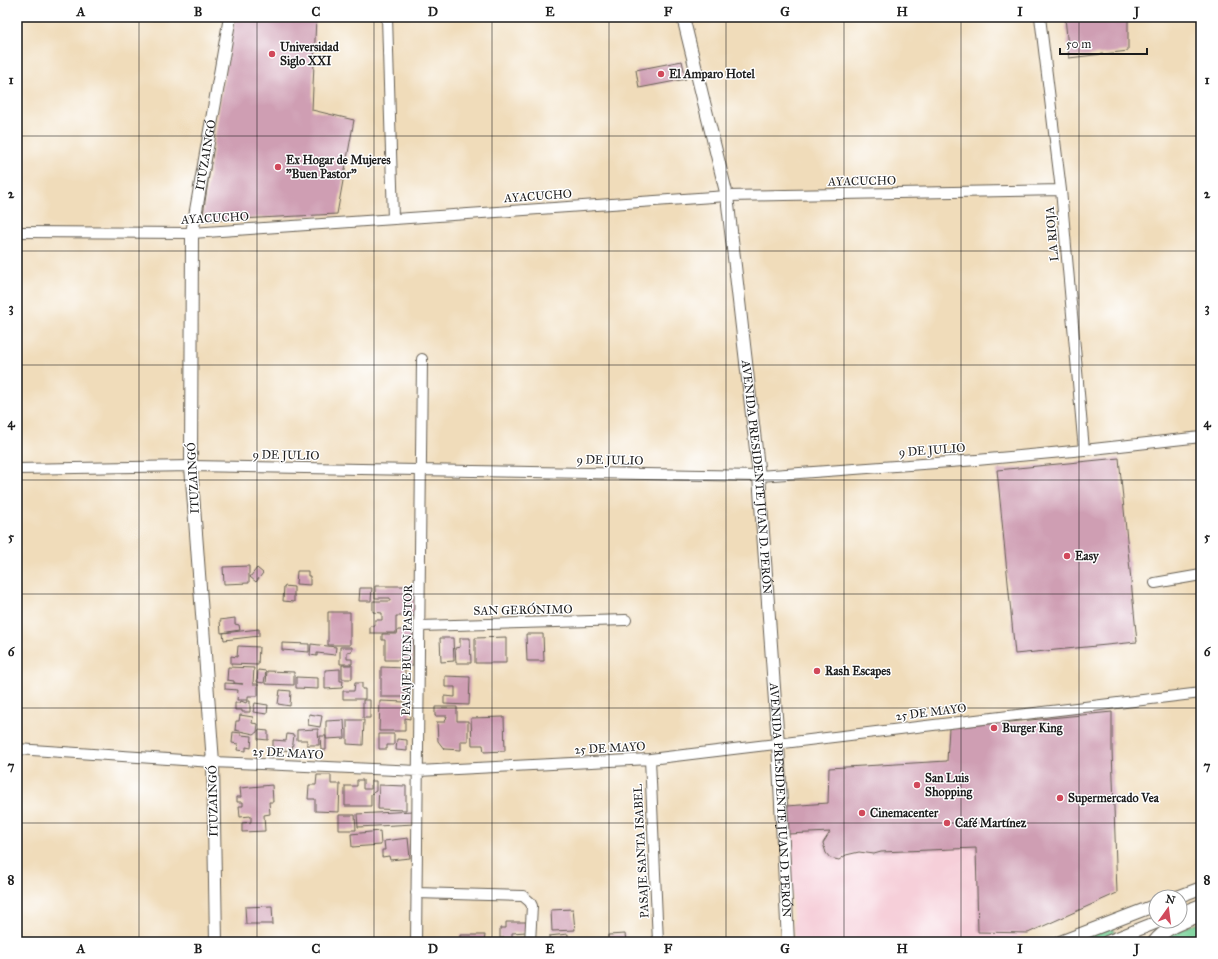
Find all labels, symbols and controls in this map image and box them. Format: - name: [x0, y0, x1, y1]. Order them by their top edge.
- text: A: [76, 4, 86, 20]
- text: B: [194, 4, 203, 20]
- text: C: [312, 4, 321, 20]
- text: D: [428, 4, 438, 20]
- text: E: [545, 4, 555, 20]
- text: F: [664, 4, 673, 20]
- text: G: [780, 4, 790, 20]
- text: H: [896, 4, 908, 20]
- text: I: [1017, 4, 1023, 20]
- text: J: [1132, 4, 1140, 20]
- scale bar: [1060, 30, 1147, 56]
- text: 50 m: [1066, 37, 1091, 51]
- place label: Universidad Siglo XXI: [280, 40, 340, 69]
- marker: Universidad Siglo XXI: [267, 49, 277, 59]
- place label: El Amparo Hotel: [669, 67, 755, 82]
- marker: El Amparo Hotel: [656, 69, 666, 79]
- text: 1: [8, 72, 14, 88]
- text: 1: [1204, 72, 1210, 88]
- street label: ITUZAINGÓ: [193, 118, 219, 192]
- place label: Ex Hogar de Mujeres "Buen Pastor": [286, 153, 391, 181]
- marker: Ex Hogar de Mujeres "Buen Pastor": [273, 162, 283, 172]
- street label: AYACUCHO: [827, 173, 896, 189]
- text: 2: [8, 186, 15, 202]
- text: 2: [1204, 186, 1211, 202]
- street label: AYACUCHO: [503, 187, 572, 205]
- street label: LA RIOJA: [1043, 206, 1062, 262]
- street label: AYACUCHO: [180, 209, 249, 227]
- text: 3: [8, 300, 14, 316]
- text: 3: [1204, 300, 1210, 316]
- street label: AVENIDA PRESIDENTE JUAN D. PERÓN: [739, 358, 776, 595]
- text: 4: [7, 415, 15, 431]
- text: 4: [1203, 415, 1211, 431]
- street label: 9 DE JULIO: [898, 441, 966, 460]
- street label: ITUZAINGÓ: [182, 442, 202, 514]
- street label: 9 DE JULIO: [252, 447, 320, 464]
- street label: 9 DE JULIO: [576, 452, 644, 469]
- text: 5: [8, 529, 15, 545]
- text: 5: [1204, 529, 1211, 545]
- place label: Easy: [1075, 549, 1100, 564]
- marker: Easy: [1062, 551, 1072, 561]
- street label: PASAJE BUEN PASTOR: [399, 584, 416, 716]
- street label: SAN GERÓNIMO: [473, 600, 573, 618]
- text: 6: [8, 644, 16, 660]
- text: 6: [1204, 644, 1212, 660]
- place label: Rash Escapes: [825, 664, 891, 679]
- marker: Rash Escapes: [812, 666, 822, 676]
- street label: AVENIDA PRESIDENTE JUAN D. PERÓN: [767, 681, 795, 918]
- street label: 25 DE MAYO: [895, 701, 967, 723]
- place label: Burger King: [1002, 721, 1063, 736]
- marker: Burger King: [989, 723, 999, 733]
- street label: 25 DE MAYO: [574, 739, 646, 757]
- street label: 25 DE MAYO: [252, 744, 324, 762]
- text: 7: [8, 758, 15, 774]
- text: 7: [1204, 758, 1211, 774]
- street label: ITUZAINGÓ: [203, 765, 221, 837]
- place label: San Luis Shopping: [925, 771, 972, 800]
- marker: San Luis Shopping: [912, 780, 922, 790]
- street label: PASAJE SANTA ISABEL: [630, 783, 653, 919]
- place label: Supermercado Vea: [1068, 791, 1160, 806]
- marker: Supermercado Vea: [1055, 793, 1065, 803]
- place label: Cinemacenter: [870, 806, 939, 820]
- marker: Cinemacenter: [857, 808, 867, 818]
- place label: Café Martínez: [955, 816, 1027, 830]
- marker: Café Martínez: [942, 818, 952, 828]
- text: 8: [8, 872, 15, 888]
- text: 8: [1204, 872, 1211, 888]
- north arrow: [1148, 889, 1188, 929]
- text: N: [1164, 892, 1177, 907]
- text: A: [76, 941, 86, 957]
- text: B: [194, 941, 203, 957]
- text: C: [312, 941, 321, 957]
- text: D: [428, 941, 438, 957]
- text: E: [545, 941, 555, 957]
- text: F: [664, 941, 673, 957]
- text: G: [780, 941, 790, 957]
- text: H: [896, 941, 908, 957]
- text: I: [1017, 941, 1023, 957]
- text: J: [1132, 941, 1140, 957]

